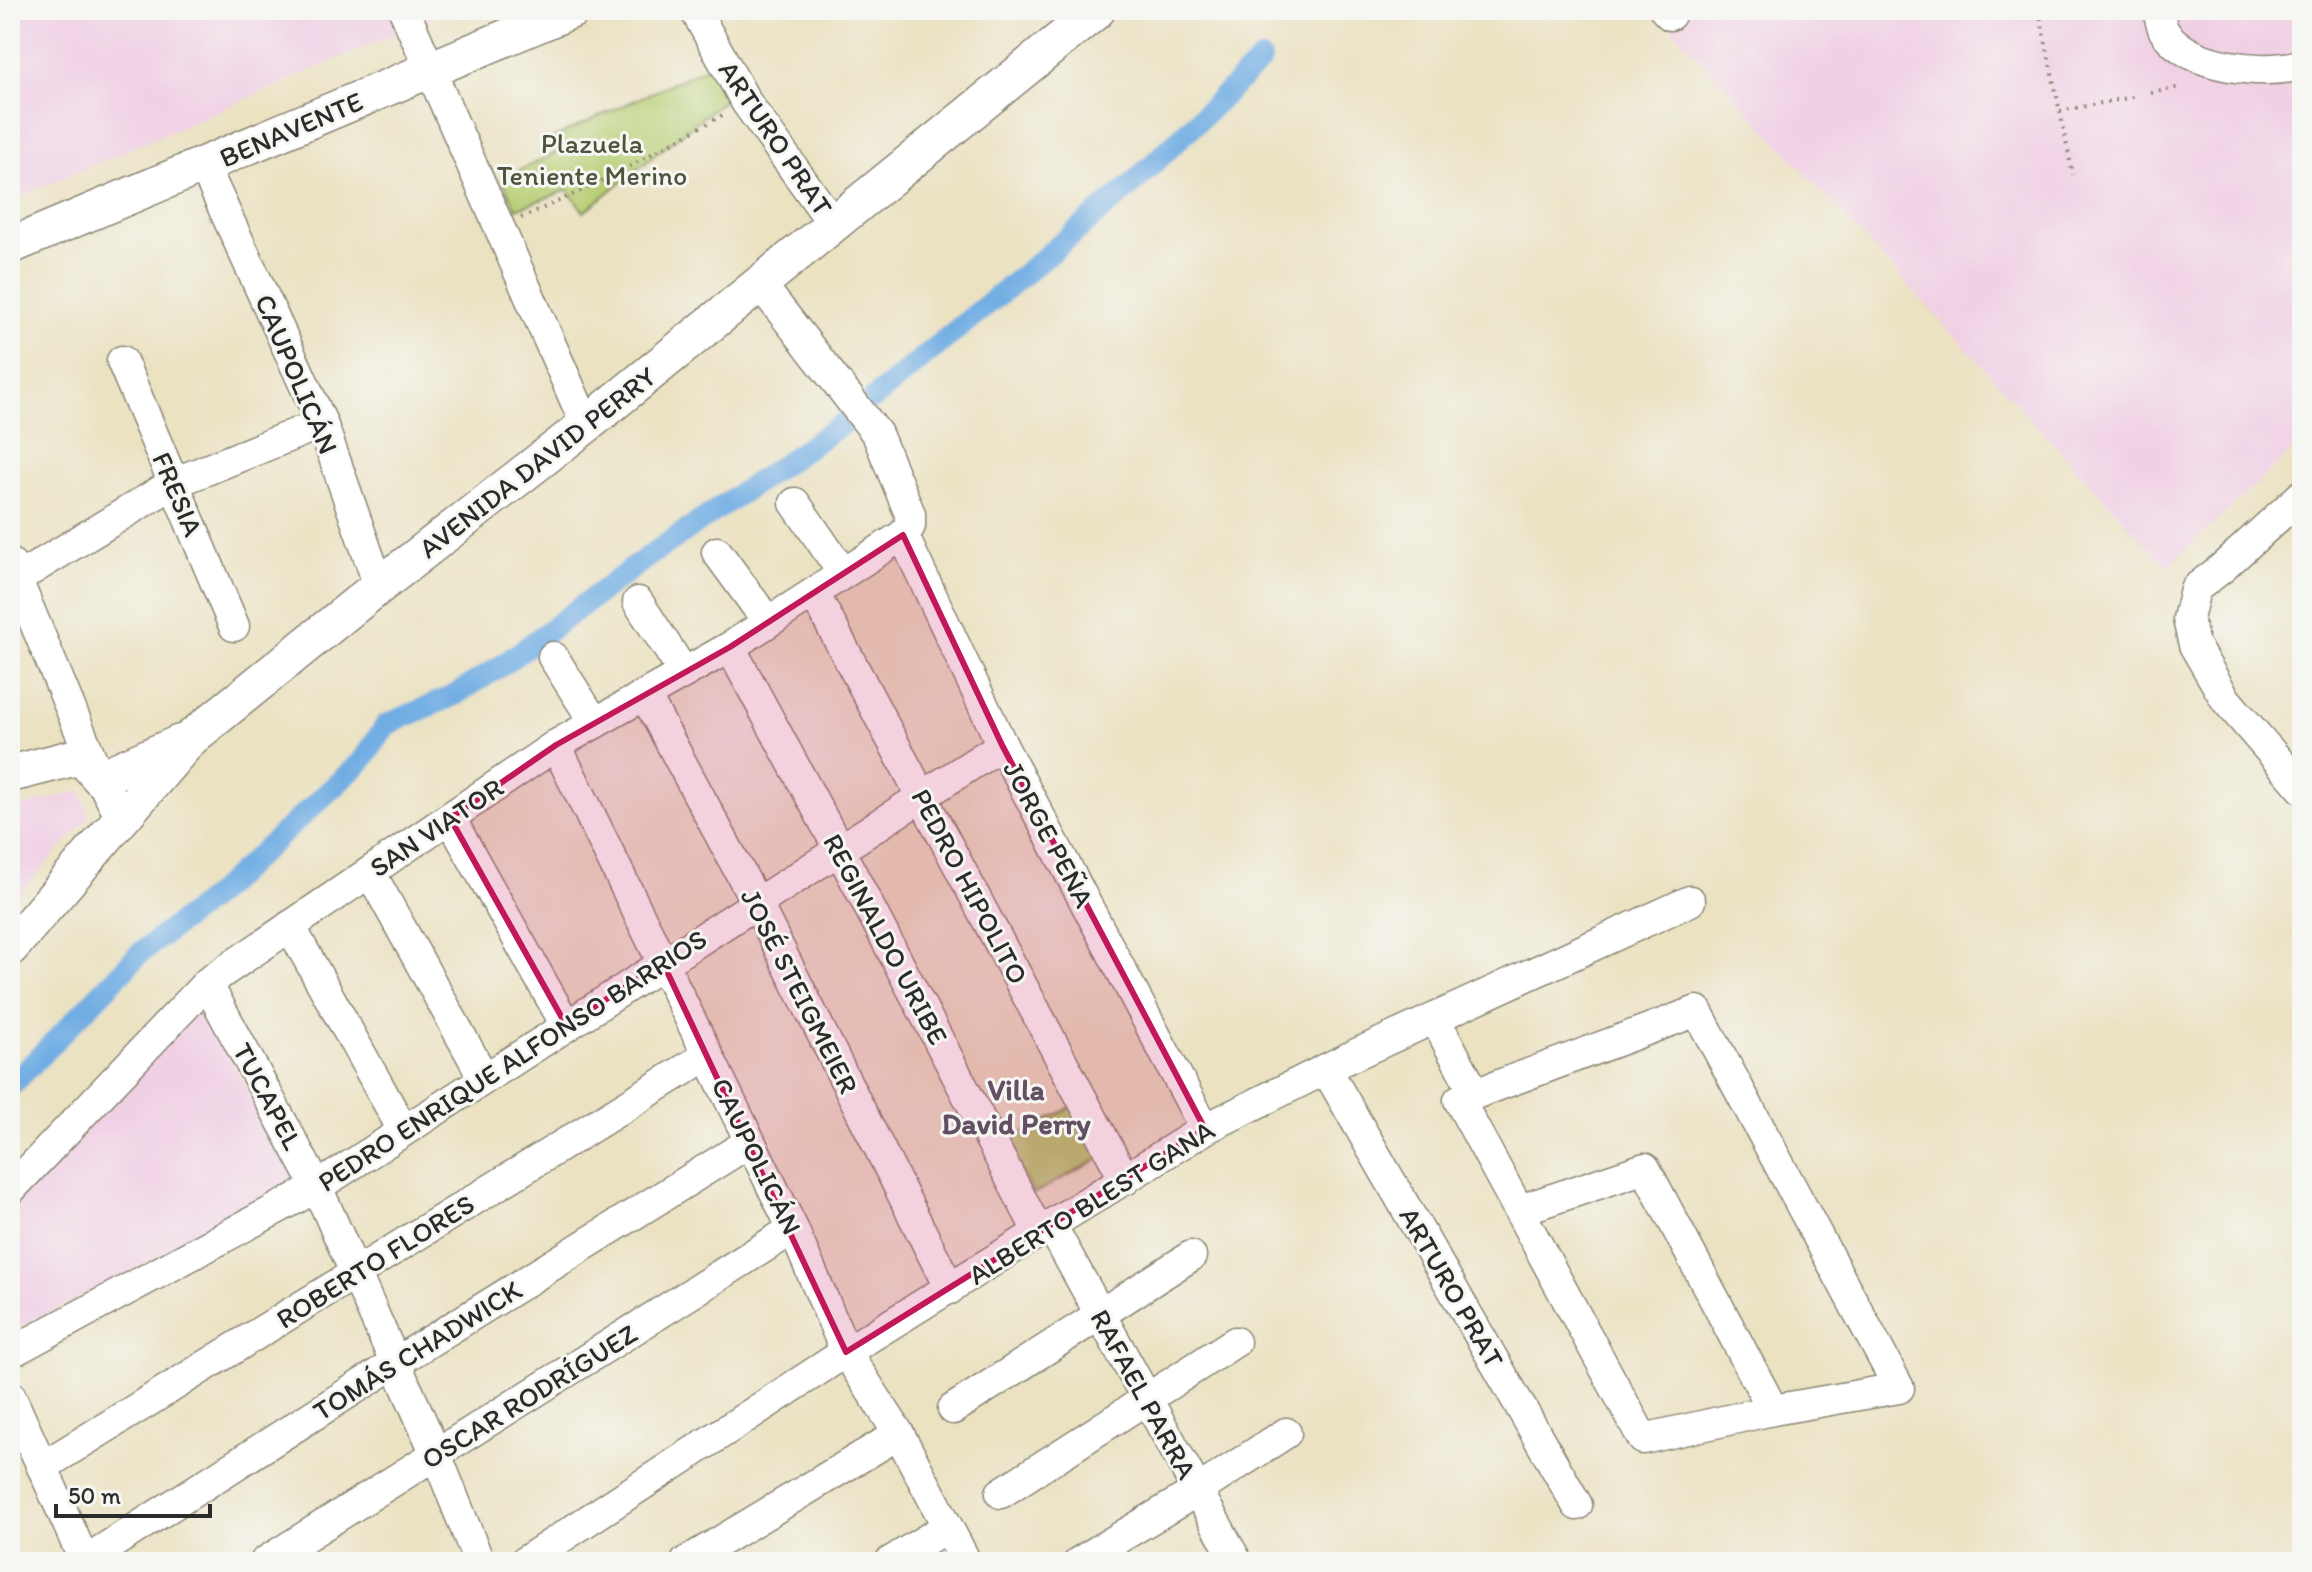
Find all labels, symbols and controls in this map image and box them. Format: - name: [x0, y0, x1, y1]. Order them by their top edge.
- street label: ARTURO PRAT: [712, 54, 841, 222]
- street label: BENAVENTE: [214, 84, 368, 174]
- park label: Plazuela Teniente Merino: [497, 126, 687, 192]
- street label: CAUPOLICÁN: [248, 289, 346, 459]
- street label: AVENIDA DAVID PERRY: [412, 359, 662, 565]
- street label: FRESIA: [145, 447, 211, 541]
- street label: JORGE PEÑA: [996, 755, 1102, 913]
- street label: SAN VIATOR: [363, 770, 510, 884]
- street label: PEDRO HIPOLITO: [904, 782, 1036, 990]
- street label: REGINALDO URIBE: [816, 828, 956, 1050]
- street label: JOSÉ STEIGMEIER: [734, 883, 866, 1099]
- street label: PEDRO ENRIQUE ALFONSO BARRIOS: [311, 921, 713, 1199]
- street label: TUCAPEL: [226, 1037, 310, 1155]
- district label: Villa David Perry: [941, 1071, 1092, 1142]
- street label: CAUPOLICÁN: [704, 1072, 810, 1240]
- street label: ALBERTO BLEST GANA: [962, 1112, 1220, 1292]
- street label: ROBERTO FLORES: [270, 1186, 480, 1336]
- street label: ARTURO PRAT: [1392, 1201, 1512, 1374]
- street label: TOMÁS CHADWICK: [307, 1272, 528, 1428]
- street label: RAFAEL PARRA: [1083, 1303, 1205, 1485]
- street label: OSCAR RODRÍGUEZ: [415, 1316, 643, 1476]
- scale bar: [56, 1468, 210, 1518]
- text: 50 m: [68, 1481, 121, 1510]

